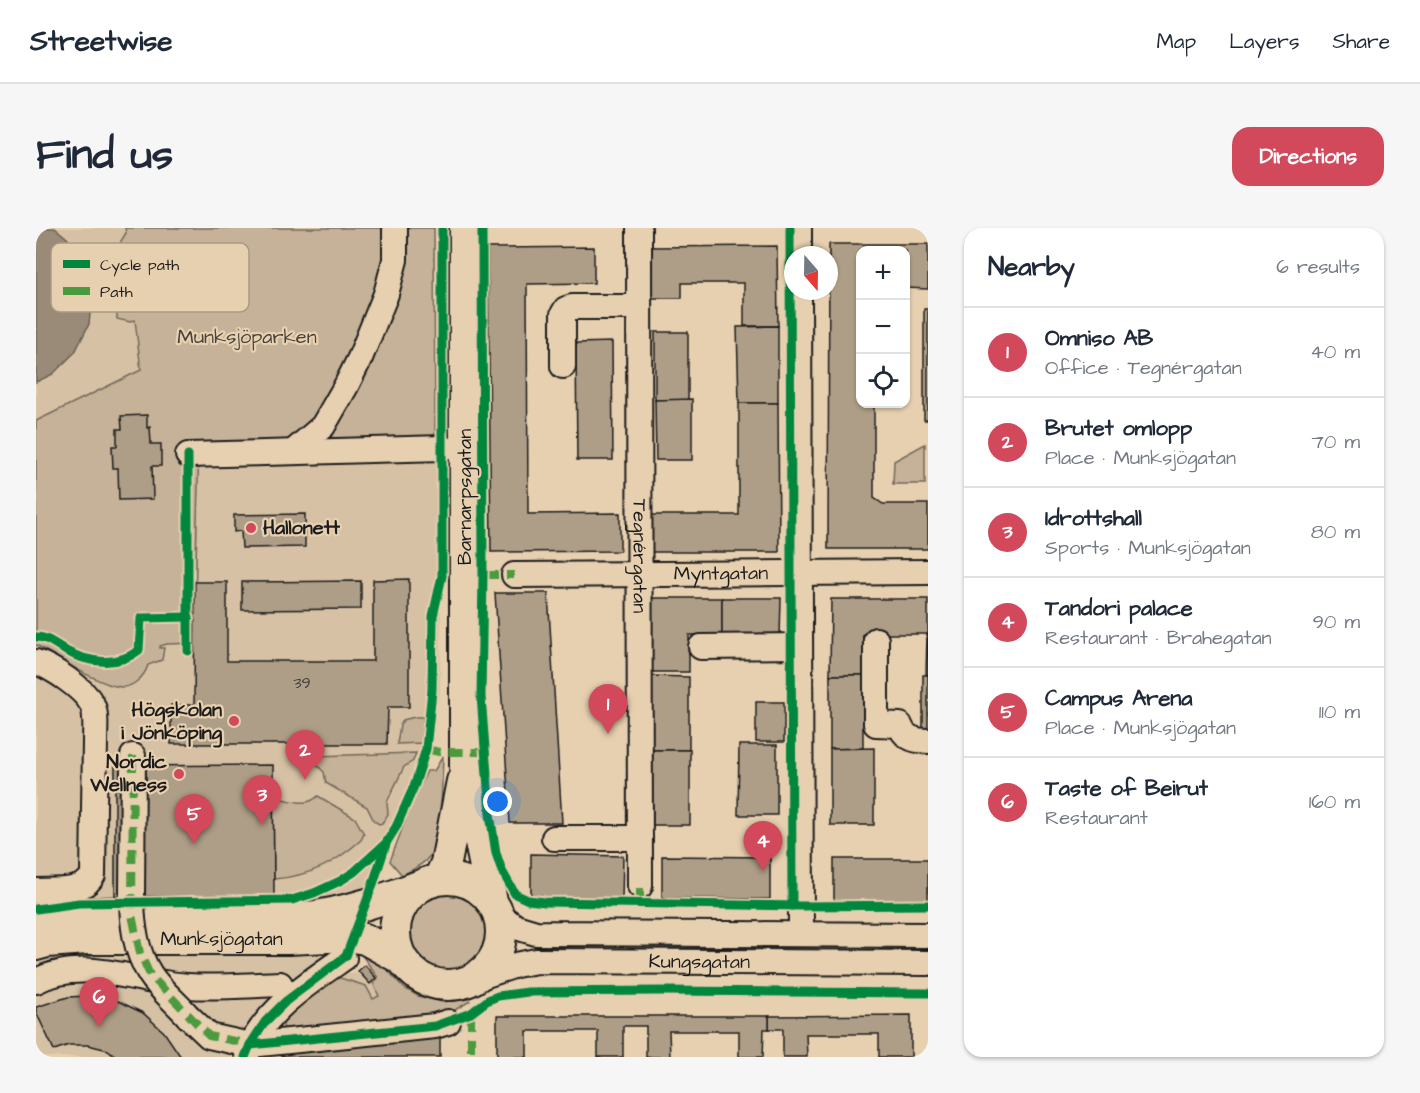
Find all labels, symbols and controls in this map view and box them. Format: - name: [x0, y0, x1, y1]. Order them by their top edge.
- text: Streetwise: [30, 22, 172, 61]
- text: Map: [1156, 27, 1196, 56]
- text: Layers: [1229, 27, 1299, 56]
- text: Share: [1332, 27, 1390, 56]
- text: Find us: [36, 127, 173, 185]
- button: Directions: [1232, 127, 1384, 186]
- legend: [51, 243, 249, 312]
- north arrow: [784, 246, 838, 300]
- map controls: [856, 246, 910, 408]
- button: +: [856, 246, 910, 300]
- text: Nearby: [988, 249, 1075, 285]
- text: 6 results: [1276, 253, 1360, 281]
- text: Cycle path: [100, 254, 179, 277]
- text: Path: [100, 281, 133, 303]
- button: −: [856, 300, 910, 354]
- park label: Munksjöparken: [177, 323, 317, 351]
- text: Omniso AB: [1045, 323, 1153, 354]
- text: 1: [1006, 338, 1009, 366]
- text: 40 m: [1310, 338, 1360, 366]
- button: locate: [856, 354, 910, 408]
- text: Office · Tegnérgatan: [1045, 354, 1242, 382]
- text: Brutet omlopp: [1045, 413, 1192, 444]
- text: 2: [1002, 428, 1013, 456]
- text: 70 m: [1312, 428, 1360, 456]
- street label: Barnarpsgatan: [451, 429, 480, 565]
- text: Place · Munksjögatan: [1045, 444, 1236, 472]
- street label: Tegnérgatan: [624, 499, 654, 613]
- text: Idrottshall: [1045, 503, 1142, 534]
- place label: Hallonett: [263, 514, 341, 542]
- text: 3: [1002, 518, 1013, 546]
- text: 80 m: [1311, 518, 1360, 546]
- marker: Hallonett: [244, 521, 258, 535]
- text: Sports · Munksjögatan: [1045, 534, 1251, 562]
- street label: Myntgatan: [674, 559, 768, 589]
- text: Tandori palace: [1045, 593, 1193, 624]
- text: 4: [1001, 608, 1014, 636]
- text: 90 m: [1312, 608, 1360, 636]
- text: Restaurant · Brahegatan: [1045, 624, 1272, 652]
- house number: 39: [293, 672, 311, 694]
- text: Campus Arena: [1045, 683, 1193, 714]
- pin: 1: [588, 684, 628, 734]
- place label: Högskolan i Jönköping: [121, 696, 223, 748]
- text: 5: [1000, 698, 1015, 726]
- text: 110 m: [1319, 698, 1360, 726]
- marker: Högskolan i Jönköping: [227, 714, 241, 728]
- text: Place · Munksjögatan: [1045, 714, 1236, 742]
- pin: 2: [286, 730, 324, 780]
- place label: Nordic Wellness: [89, 748, 167, 799]
- marker: Nordic Wellness: [172, 767, 186, 781]
- text: Taste of Beirut: [1045, 773, 1208, 804]
- pin: 3: [242, 776, 282, 825]
- your location: [483, 787, 512, 816]
- text: 6: [1001, 788, 1014, 816]
- text: 160 m: [1309, 788, 1360, 816]
- pin: 5: [174, 794, 214, 844]
- text: Restaurant: [1045, 804, 1148, 832]
- pin: 4: [744, 822, 782, 871]
- street label: Munksjögatan: [160, 925, 283, 954]
- street label: Kungsgatan: [649, 948, 750, 977]
- pin: 6: [80, 978, 118, 1027]

